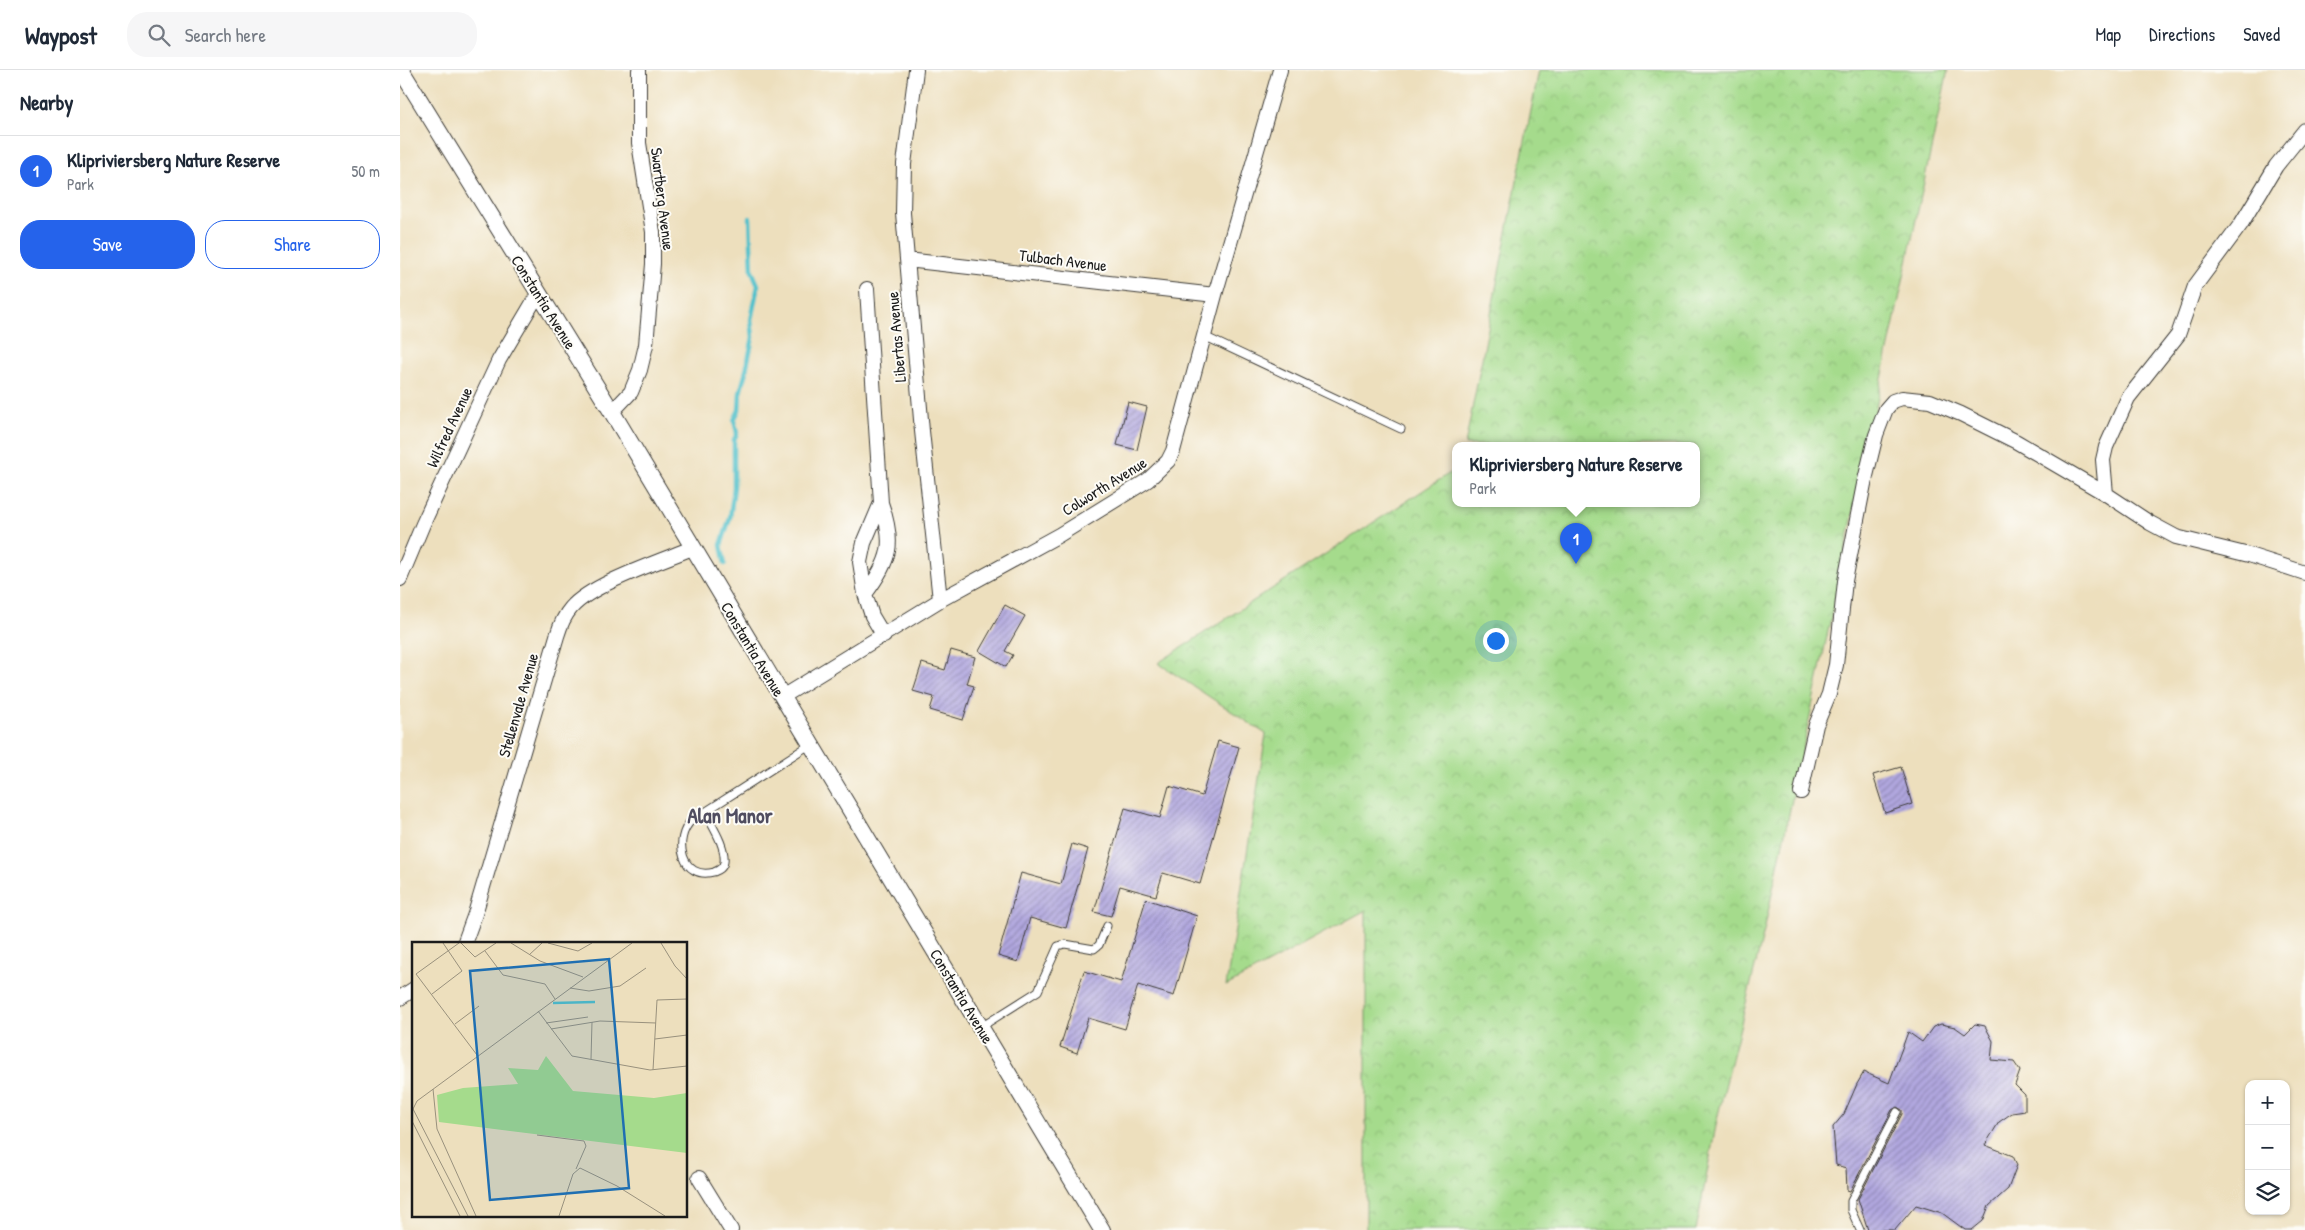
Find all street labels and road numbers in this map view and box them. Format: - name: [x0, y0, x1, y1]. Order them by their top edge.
- street label: Swartberg Avenue: [646, 146, 680, 252]
- street label: Tulbach Avenue: [1018, 244, 1109, 276]
- street label: Constantia Avenue: [506, 251, 582, 354]
- street label: Libertas Avenue: [881, 290, 911, 383]
- street label: Wilfred Avenue: [421, 383, 478, 471]
- street label: Colworth Avenue: [1057, 451, 1151, 521]
- street label: Constantia Avenue: [716, 597, 790, 701]
- street label: Stellenvale Avenue: [493, 650, 544, 760]
- street label: Constantia Avenue: [925, 944, 999, 1048]

